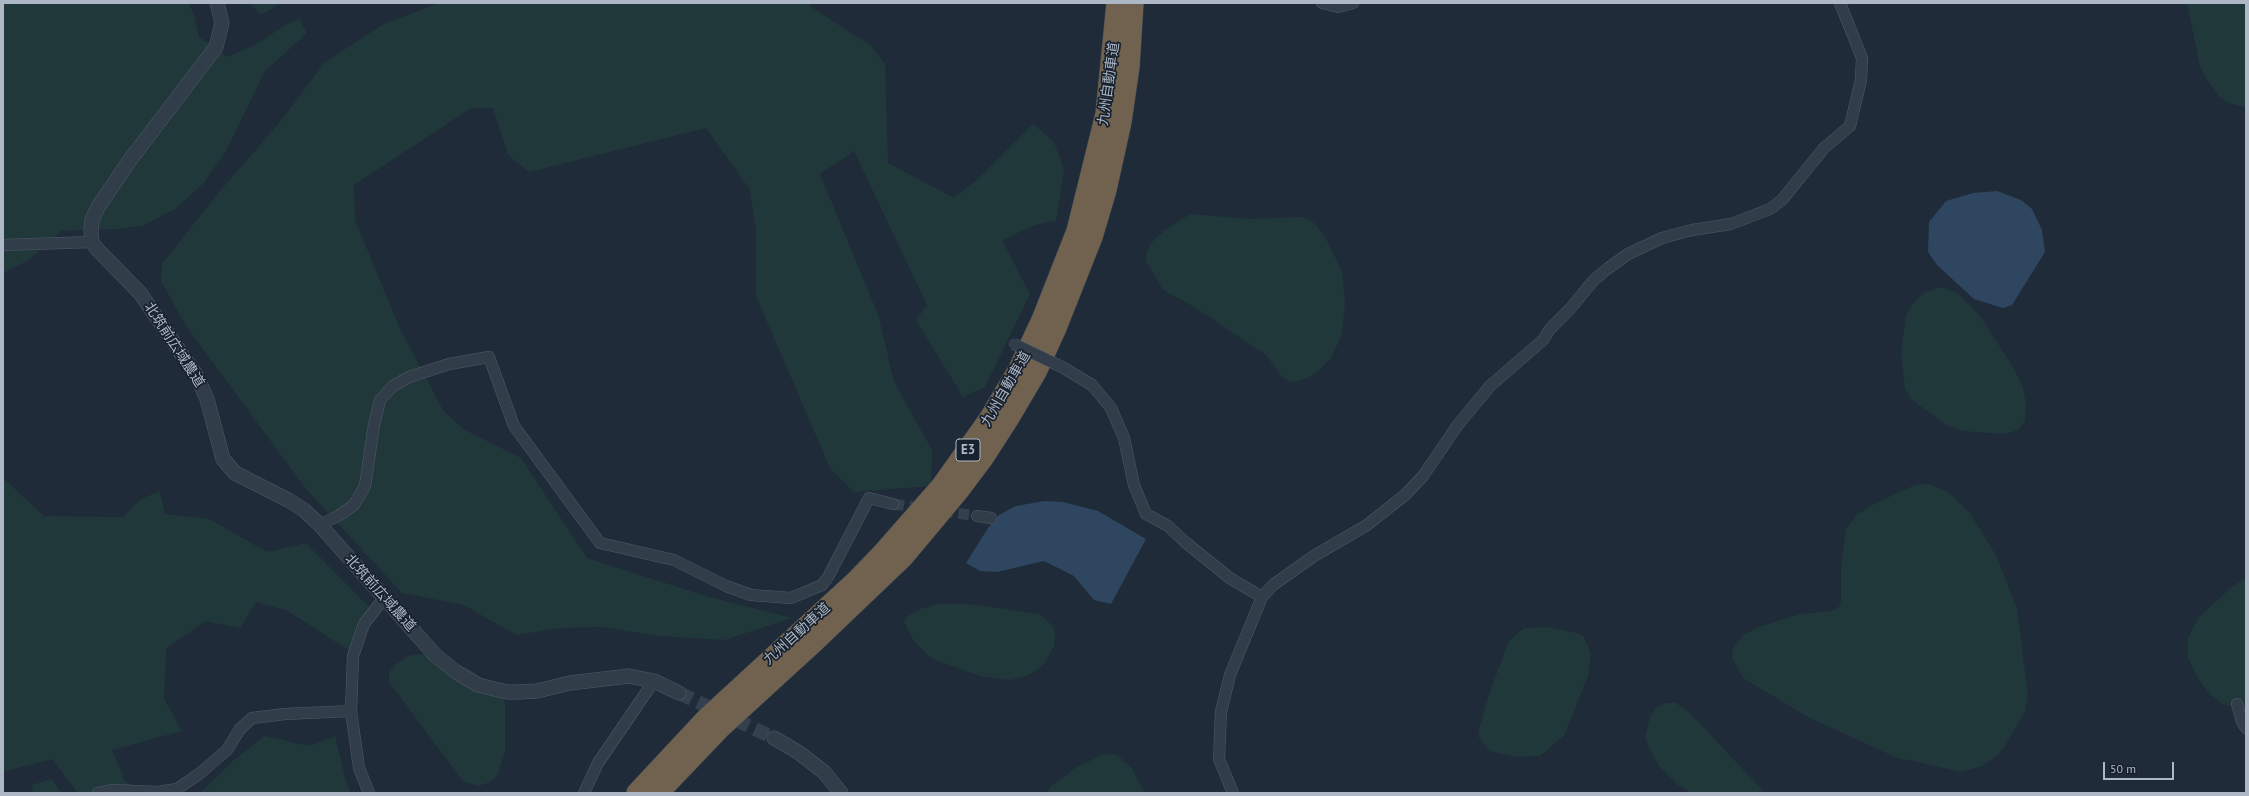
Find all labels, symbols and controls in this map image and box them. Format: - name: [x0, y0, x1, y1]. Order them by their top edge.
- street label: 九州自動車道: [1095, 41, 1123, 127]
- street label: 北筑前広域農道: [140, 299, 208, 391]
- street label: 九州自動車道: [978, 348, 1034, 430]
- road number: E3: [956, 439, 980, 461]
- street label: 北筑前広域農道: [341, 551, 419, 635]
- street label: 九州自動車道: [760, 600, 834, 668]
- scale bar: [2105, 754, 2176, 780]
- text: 50 m: [2110, 761, 2136, 776]

